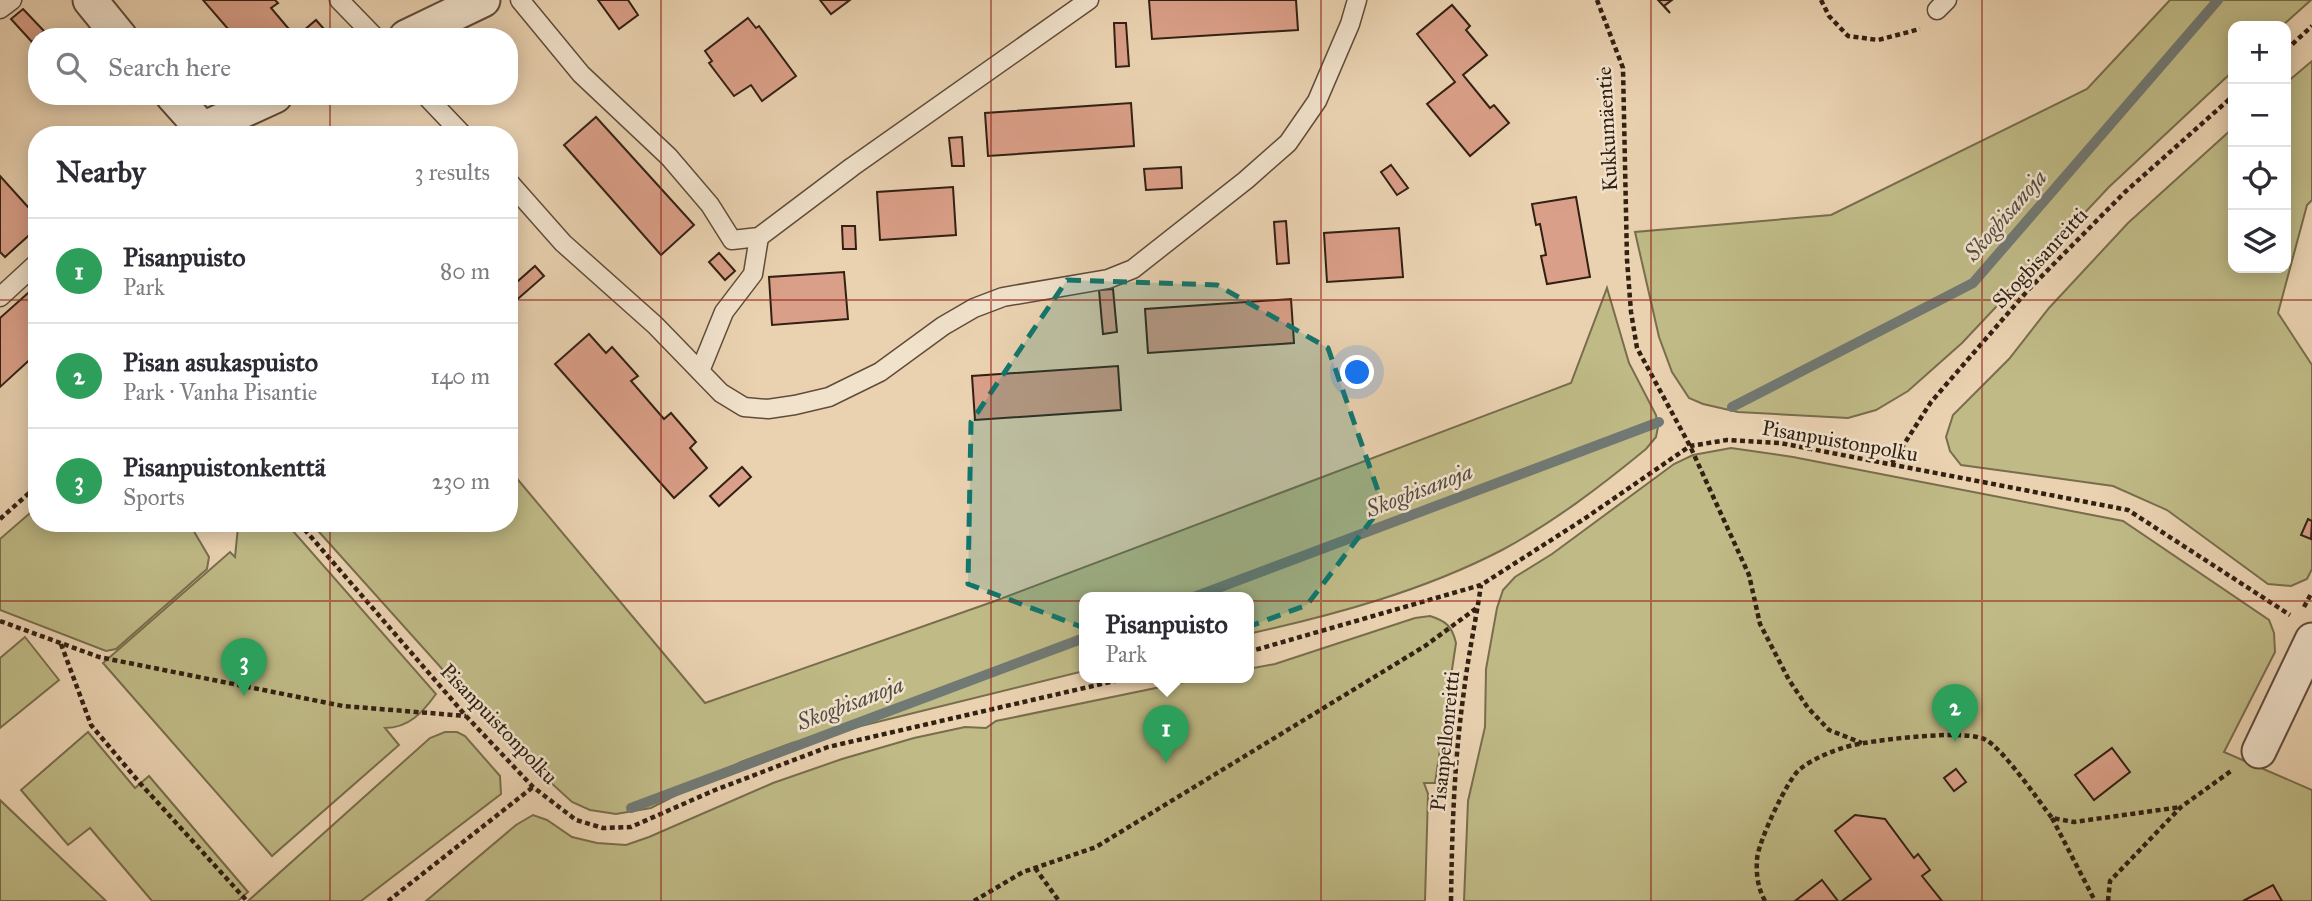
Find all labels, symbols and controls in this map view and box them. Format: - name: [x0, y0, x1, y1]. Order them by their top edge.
- map controls: [2228, 21, 2291, 273]
- button: +: [2228, 21, 2291, 84]
- search box: [28, 28, 518, 105]
- icon: search: [52, 48, 90, 86]
- text: Search here: [108, 51, 231, 83]
- street label: Kukkumäentie: [1591, 66, 1623, 192]
- button: −: [2228, 84, 2291, 147]
- button: locate: [2228, 147, 2291, 210]
- text: Nearby: [56, 154, 146, 190]
- text: 3 results: [414, 158, 490, 186]
- water label: Skogbisanoja: [1957, 163, 2052, 267]
- street label: Skogbisanreitti: [1987, 202, 2094, 314]
- button: layers: [2228, 210, 2291, 273]
- text: Pisanpuisto: [123, 241, 246, 273]
- text: 1: [74, 257, 84, 285]
- text: 80 m: [440, 257, 490, 285]
- text: Park: [123, 273, 165, 301]
- text: Pisan asukaspuisto: [123, 346, 318, 378]
- your location: [1340, 355, 1374, 389]
- text: 2: [73, 362, 85, 390]
- text: 140 m: [430, 362, 490, 390]
- text: Park · Vanha Pisantie: [123, 378, 317, 406]
- street label: Pisanpuistonpolku: [1760, 414, 1920, 468]
- text: Pisanpuistonkenttä: [123, 451, 326, 483]
- water label: Skogbisanoja: [1361, 457, 1476, 524]
- text: 3: [74, 467, 84, 495]
- text: 230 m: [432, 467, 490, 495]
- text: Sports: [123, 483, 185, 511]
- popup: [1079, 592, 1254, 683]
- text: Pisanpuisto: [1105, 608, 1228, 640]
- pin: 3: [221, 638, 267, 696]
- text: Park: [1105, 640, 1147, 668]
- street label: Pisanpuistonpolku: [435, 658, 563, 790]
- street label: Pisanpellonreitti: [1425, 669, 1465, 813]
- water label: Skogbisanoja: [792, 670, 907, 737]
- pin: 2: [1932, 684, 1978, 742]
- pin: 1: [1143, 705, 1189, 763]

